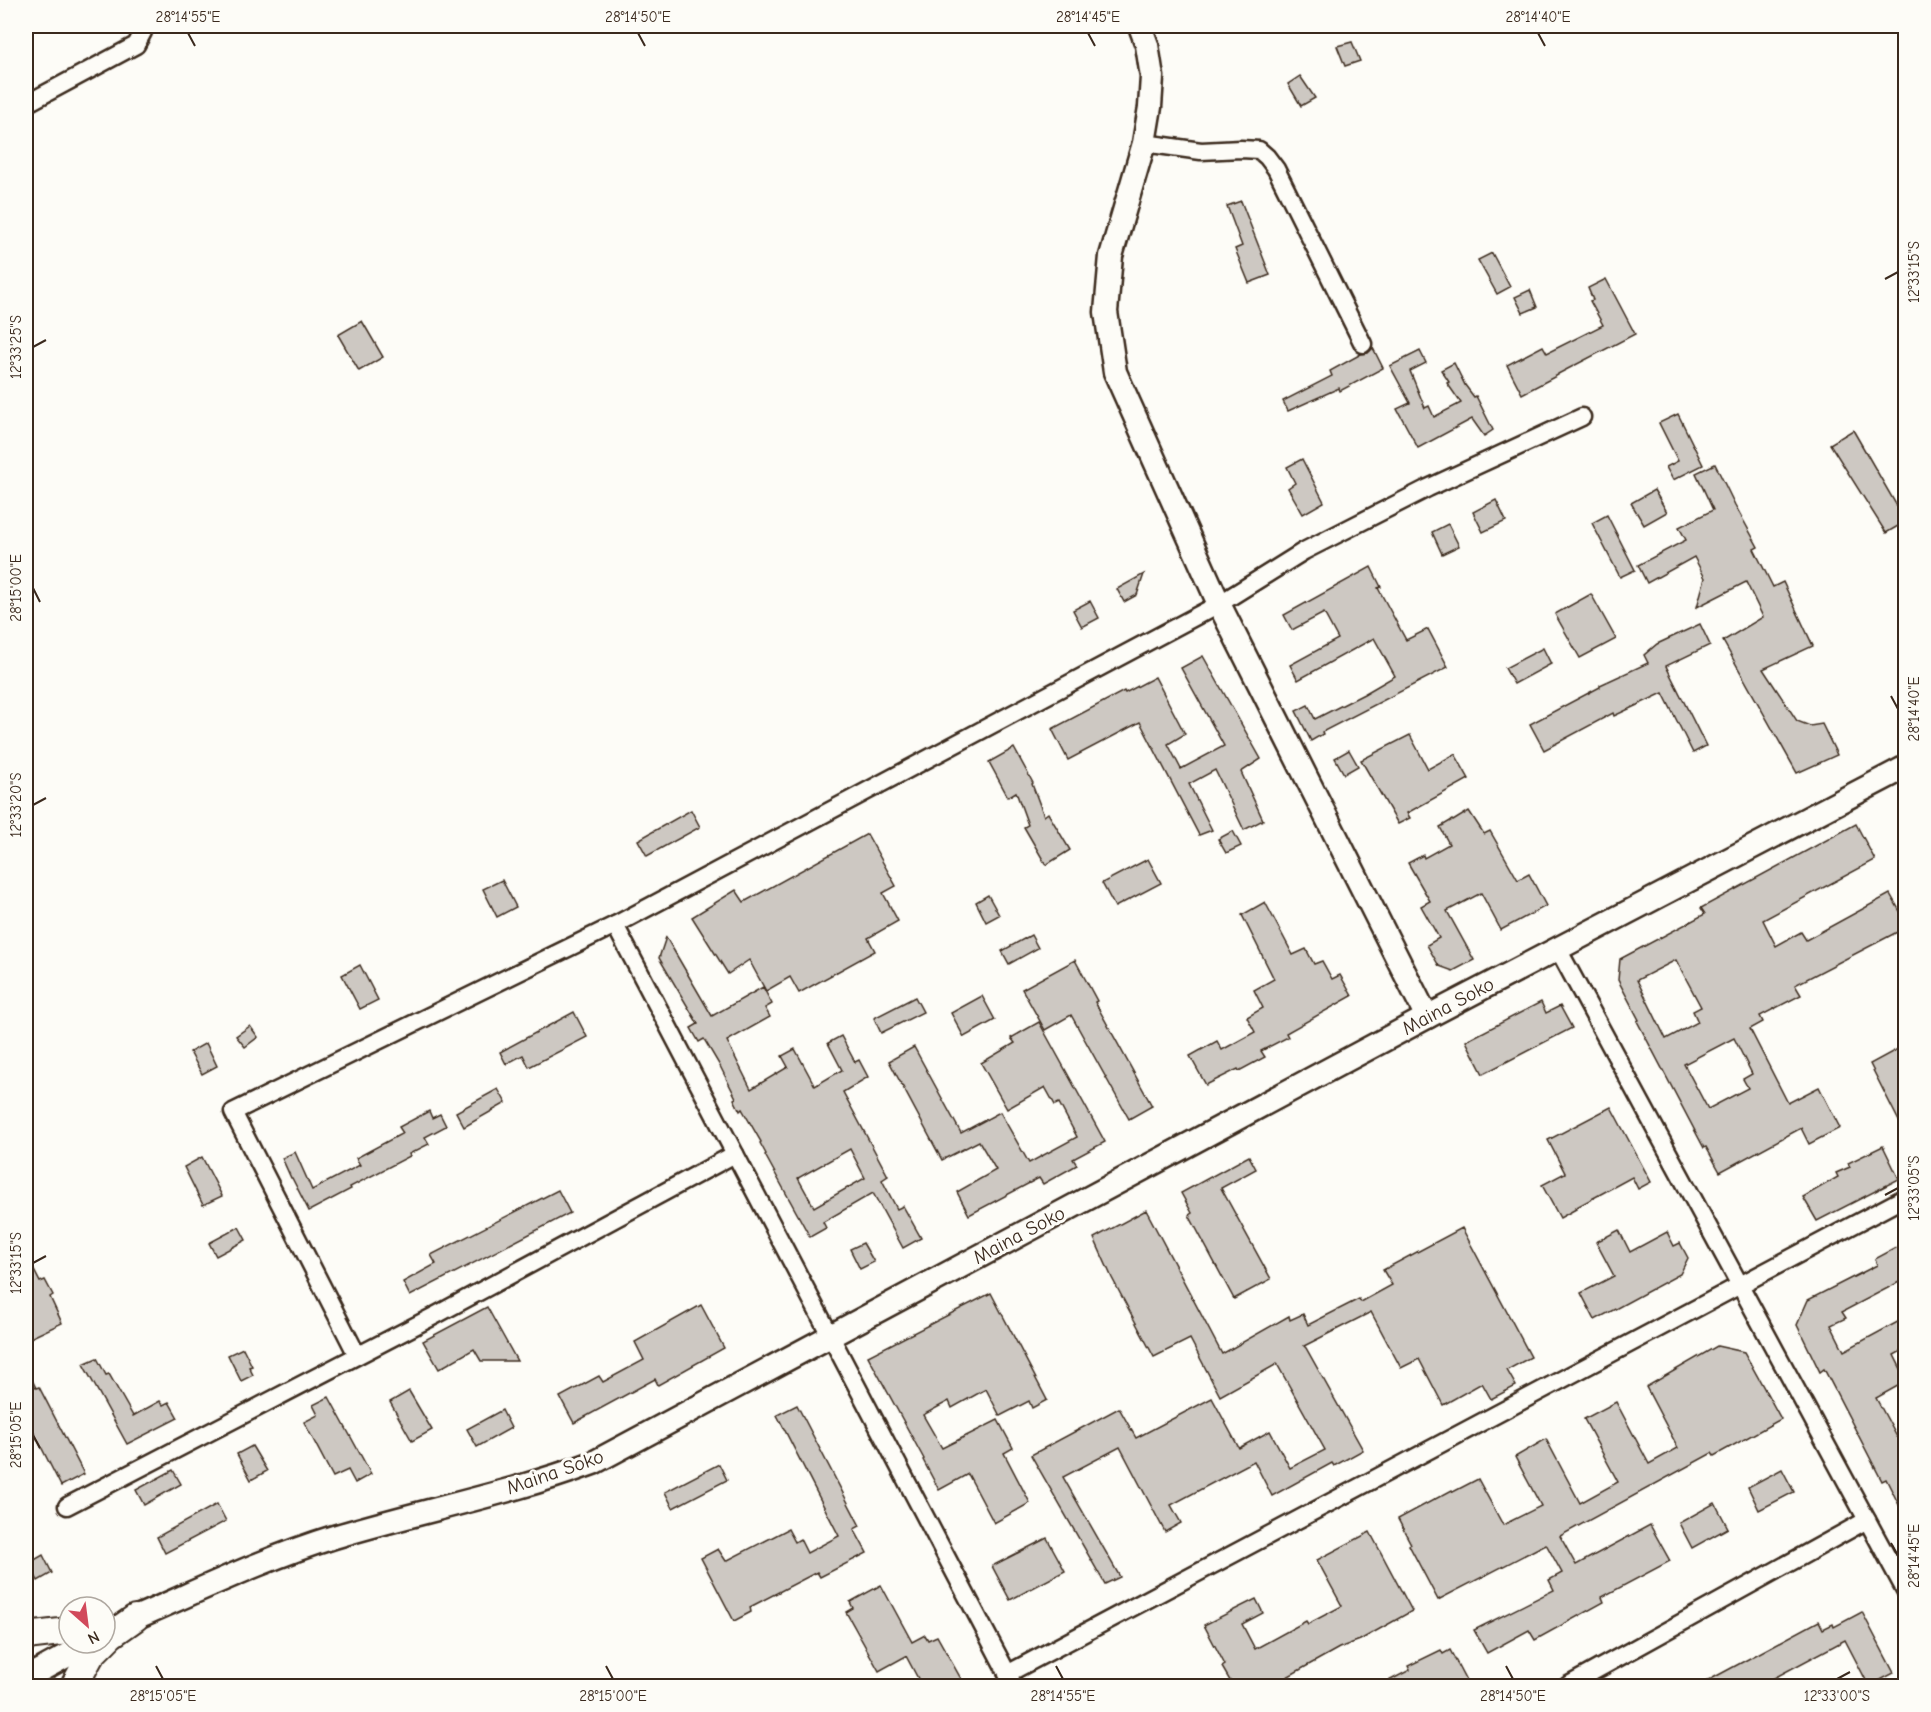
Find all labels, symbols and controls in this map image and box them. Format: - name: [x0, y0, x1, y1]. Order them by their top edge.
- text: 28°14'55"E: [156, 8, 220, 26]
- text: 28°14'50"E: [605, 8, 671, 26]
- text: 28°14'45"E: [1056, 8, 1120, 26]
- text: 28°14'40"E: [1506, 8, 1570, 26]
- text: 12°33'15"S: [1905, 241, 1923, 303]
- text: 12°33'25"S: [7, 315, 25, 379]
- text: 28°15'00"E: [7, 554, 25, 622]
- text: 28°14'40"E: [1905, 677, 1923, 741]
- text: 12°33'20"S: [7, 773, 25, 838]
- street label: Maina Soko: [1398, 972, 1498, 1040]
- text: 12°33'05"S: [1905, 1155, 1923, 1221]
- street label: Maina Soko: [969, 1201, 1069, 1269]
- text: 12°33'15"S: [7, 1232, 25, 1294]
- text: 28°15'05"E: [7, 1402, 25, 1468]
- street label: Maina Soko: [503, 1445, 607, 1499]
- text: 28°14'45"E: [1905, 1524, 1923, 1588]
- north arrow: [57, 1595, 117, 1655]
- text: N: [85, 1627, 102, 1648]
- text: 28°15'05"E: [130, 1687, 196, 1705]
- text: 28°15'00"E: [579, 1687, 647, 1705]
- text: 28°14'55"E: [1031, 1687, 1095, 1705]
- text: 28°14'50"E: [1480, 1687, 1546, 1705]
- text: 12°33'00"S: [1804, 1687, 1870, 1705]

